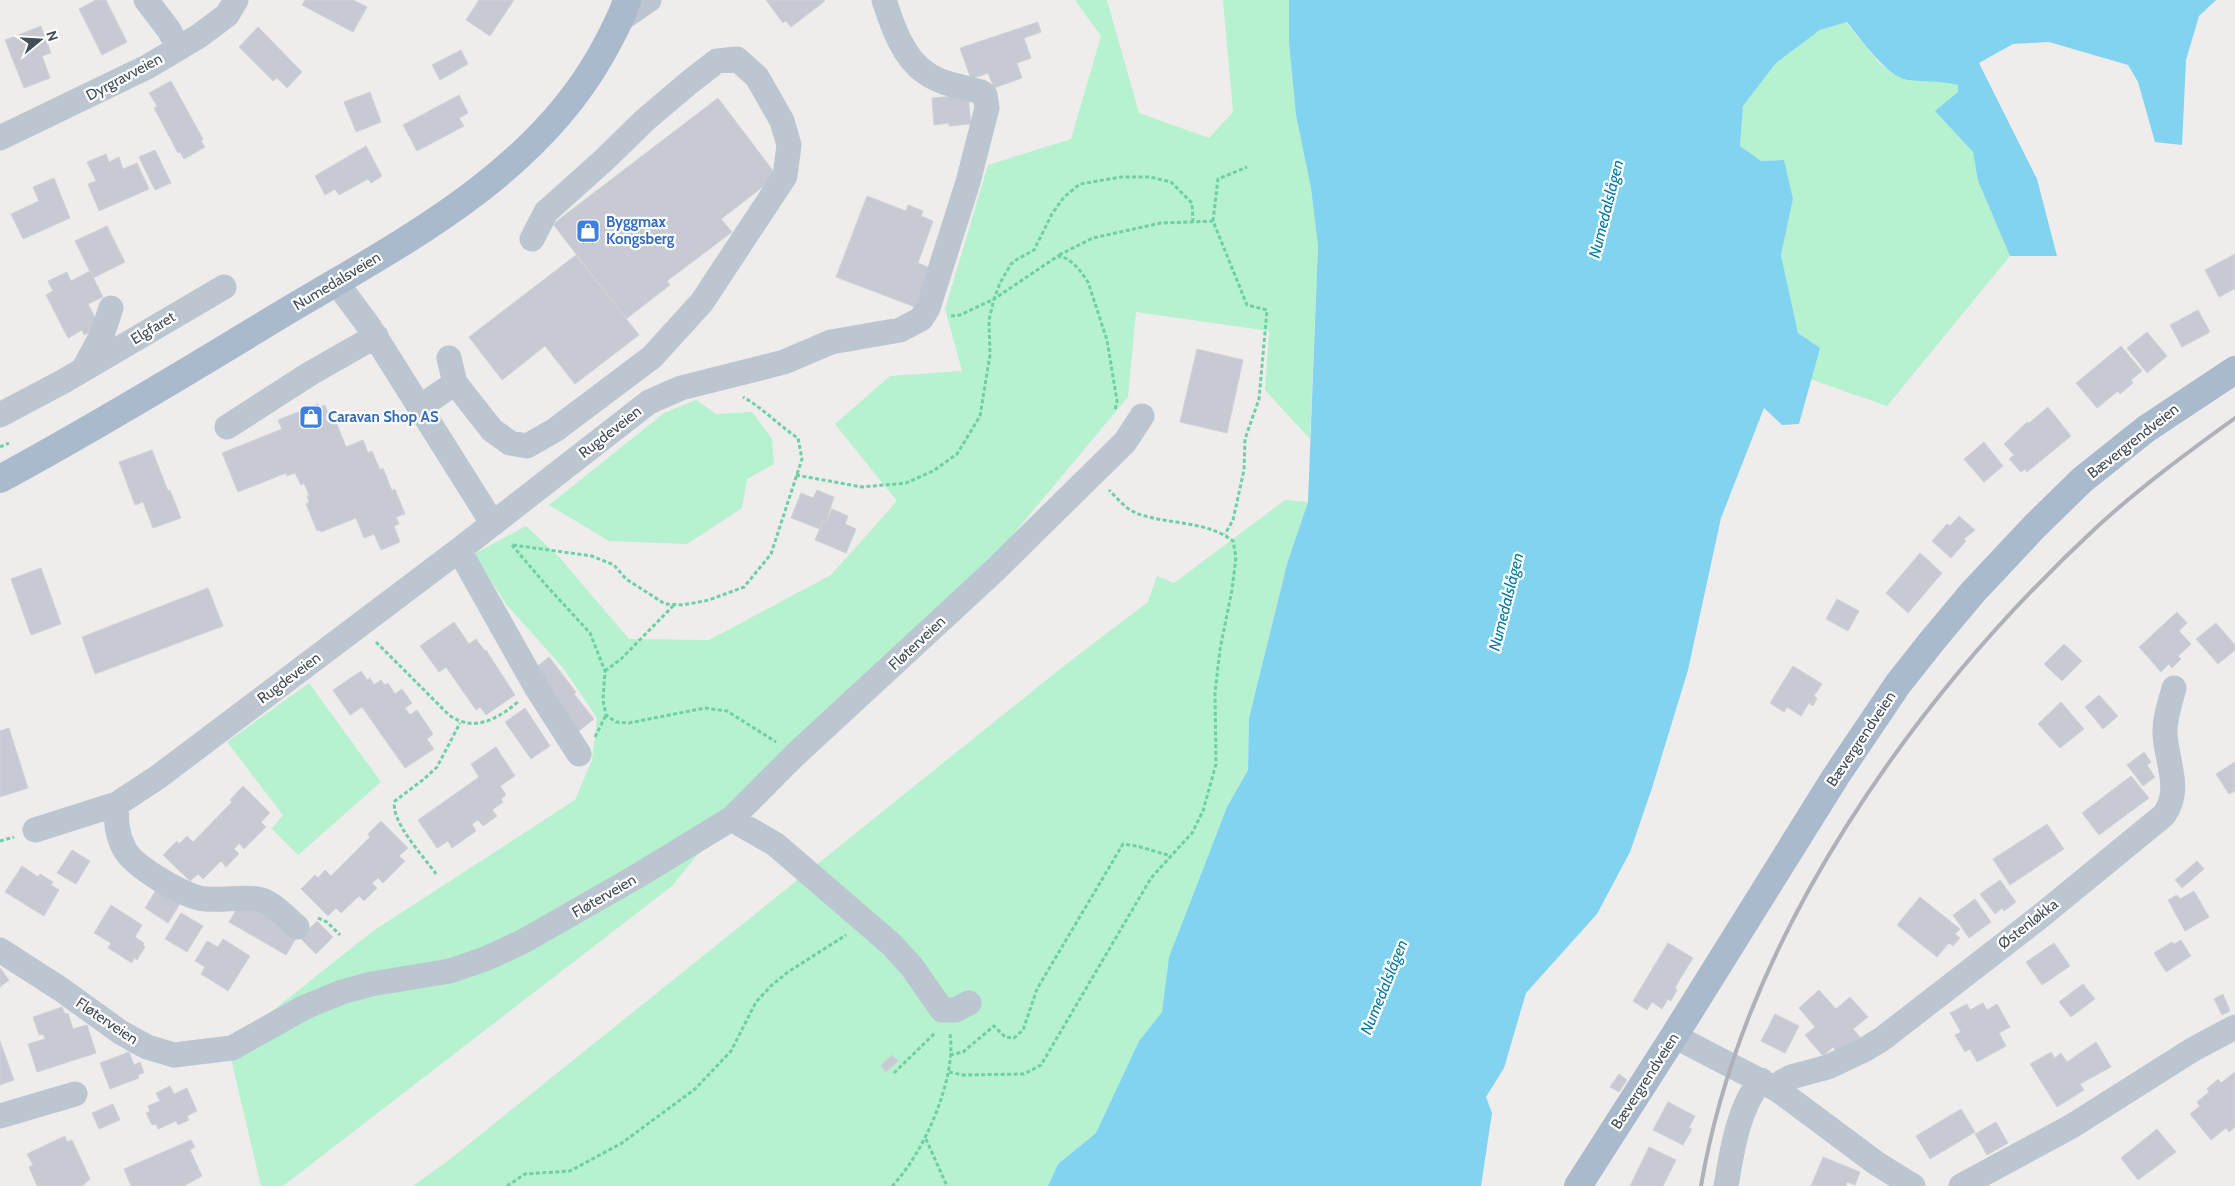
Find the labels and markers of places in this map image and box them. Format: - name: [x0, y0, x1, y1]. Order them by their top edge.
- place label: Byggmax Kongsberg: [606, 213, 675, 248]
- shop icon: Byggmax Kongsberg: [575, 218, 601, 244]
- shop icon: Caravan Shop AS: [298, 404, 324, 430]
- place label: Caravan Shop AS: [328, 408, 439, 426]

